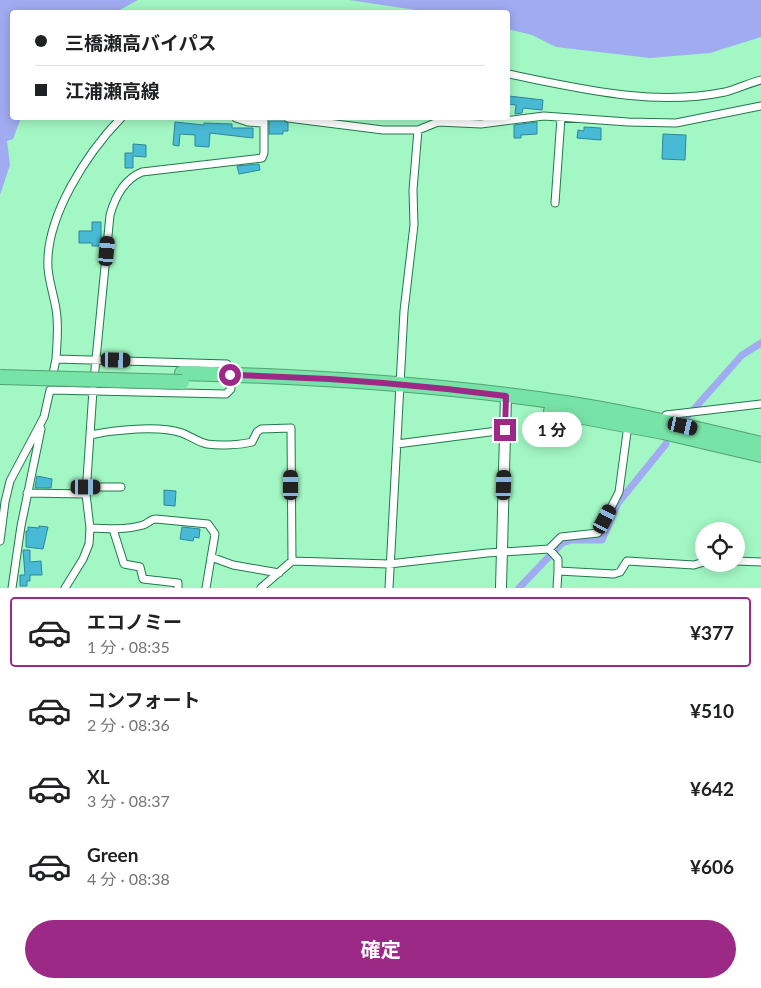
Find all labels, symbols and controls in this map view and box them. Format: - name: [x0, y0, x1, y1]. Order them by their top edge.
- text: 三橋瀬高バイパス: [65, 31, 217, 54]
- text: 江浦瀬高線: [65, 79, 160, 102]
- car: [98, 235, 115, 267]
- car: [100, 352, 131, 368]
- route start: [219, 364, 241, 386]
- callout: 1 分: [522, 412, 582, 448]
- car: [666, 415, 699, 437]
- route end: [494, 419, 516, 441]
- text: 1 分: [537, 420, 567, 439]
- car: [283, 470, 298, 500]
- car: [495, 470, 512, 500]
- car: [71, 480, 101, 495]
- car: [591, 502, 618, 536]
- map controls: [695, 522, 745, 572]
- button: locate: [695, 522, 745, 572]
- icon: car: [27, 610, 72, 655]
- text: エコノミー: [87, 610, 182, 633]
- text: ¥377: [690, 621, 734, 644]
- text: 1 分 · 08:35: [87, 637, 170, 656]
- icon: car: [27, 688, 72, 733]
- text: コンフォート: [87, 688, 200, 711]
- text: ¥510: [690, 699, 734, 722]
- text: 2 分 · 08:36: [87, 715, 170, 734]
- text: XL: [87, 765, 110, 788]
- icon: car: [27, 766, 72, 811]
- text: ¥642: [690, 777, 734, 800]
- text: 3 分 · 08:37: [87, 791, 170, 810]
- text: Green: [87, 843, 138, 866]
- icon: car: [27, 844, 72, 889]
- text: ¥606: [690, 855, 734, 878]
- text: 4 分 · 08:38: [87, 869, 170, 888]
- button: 確定: [25, 920, 736, 978]

